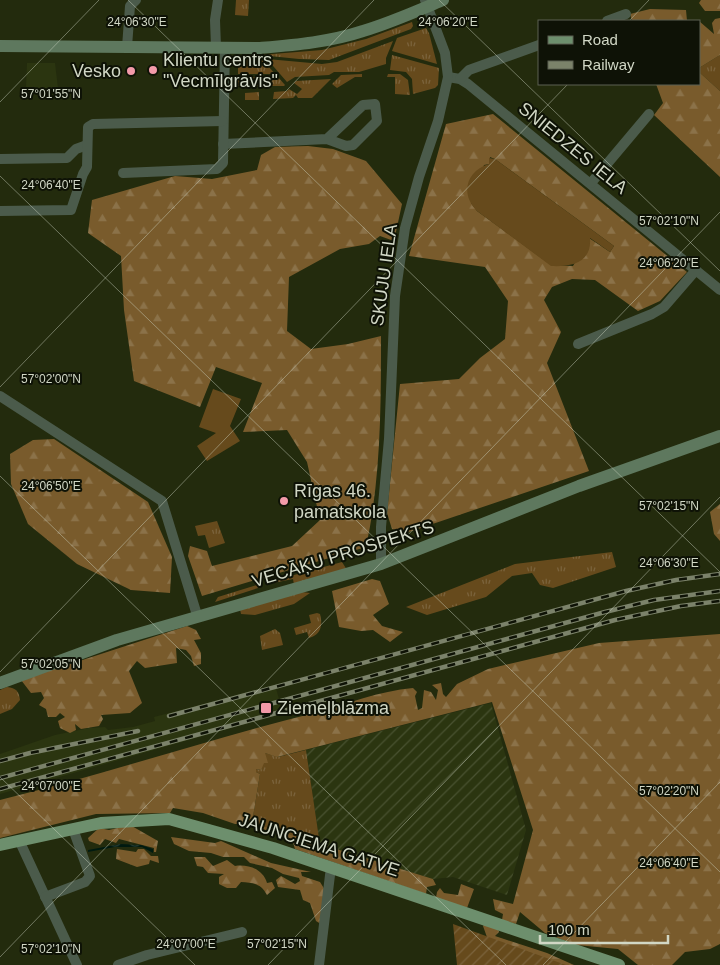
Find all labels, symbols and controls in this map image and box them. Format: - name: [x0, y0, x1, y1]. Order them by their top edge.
- text: 24°06'30"E: [107, 15, 167, 29]
- text: 24°06'20"E: [418, 15, 478, 29]
- legend: [538, 20, 700, 85]
- text: Road: [582, 31, 618, 48]
- place label: Klientu centrs "Vecmīlgrāvis": [163, 50, 278, 91]
- text: Railway: [582, 56, 635, 73]
- place label: Vesko: [72, 61, 121, 81]
- marker: Klientu centrs "Vecmīlgrāvis": [147, 64, 159, 76]
- marker: Vesko: [125, 65, 137, 77]
- text: 57°01'55"N: [21, 87, 81, 101]
- street label: SNIEDZES IELA: [515, 98, 631, 198]
- text: 24°06'40"E: [21, 178, 81, 192]
- text: 57°02'10"N: [639, 214, 699, 228]
- street label: SKUJU IELA: [367, 223, 401, 327]
- text: 24°06'20"E: [639, 256, 699, 270]
- text: 57°02'00"N: [21, 372, 81, 386]
- text: 24°06'50"E: [21, 479, 81, 493]
- place label: Rīgas 46. pamatskola: [294, 481, 387, 522]
- marker: Rīgas 46. pamatskola: [278, 495, 290, 507]
- text: 57°02'15"N: [639, 499, 699, 513]
- street label: VECĀĶU PROSPEKTS: [250, 517, 436, 591]
- text: 24°06'30"E: [639, 556, 699, 570]
- text: 57°02'05"N: [21, 657, 81, 671]
- place label: Ziemeļblāzma: [277, 698, 390, 718]
- marker: Ziemeļblāzma: [259, 701, 273, 715]
- text: 24°07'00"E: [21, 779, 81, 793]
- text: 57°02'20"N: [639, 784, 699, 798]
- street label: JAUNCIEMA GATVE: [236, 810, 402, 880]
- text: 24°06'40"E: [639, 856, 699, 870]
- scale bar: [540, 912, 668, 944]
- text: 100 m: [548, 921, 590, 938]
- text: 24°07'00"E: [156, 937, 216, 951]
- text: 57°02'15"N: [247, 937, 307, 951]
- text: 57°02'10"N: [21, 942, 81, 956]

